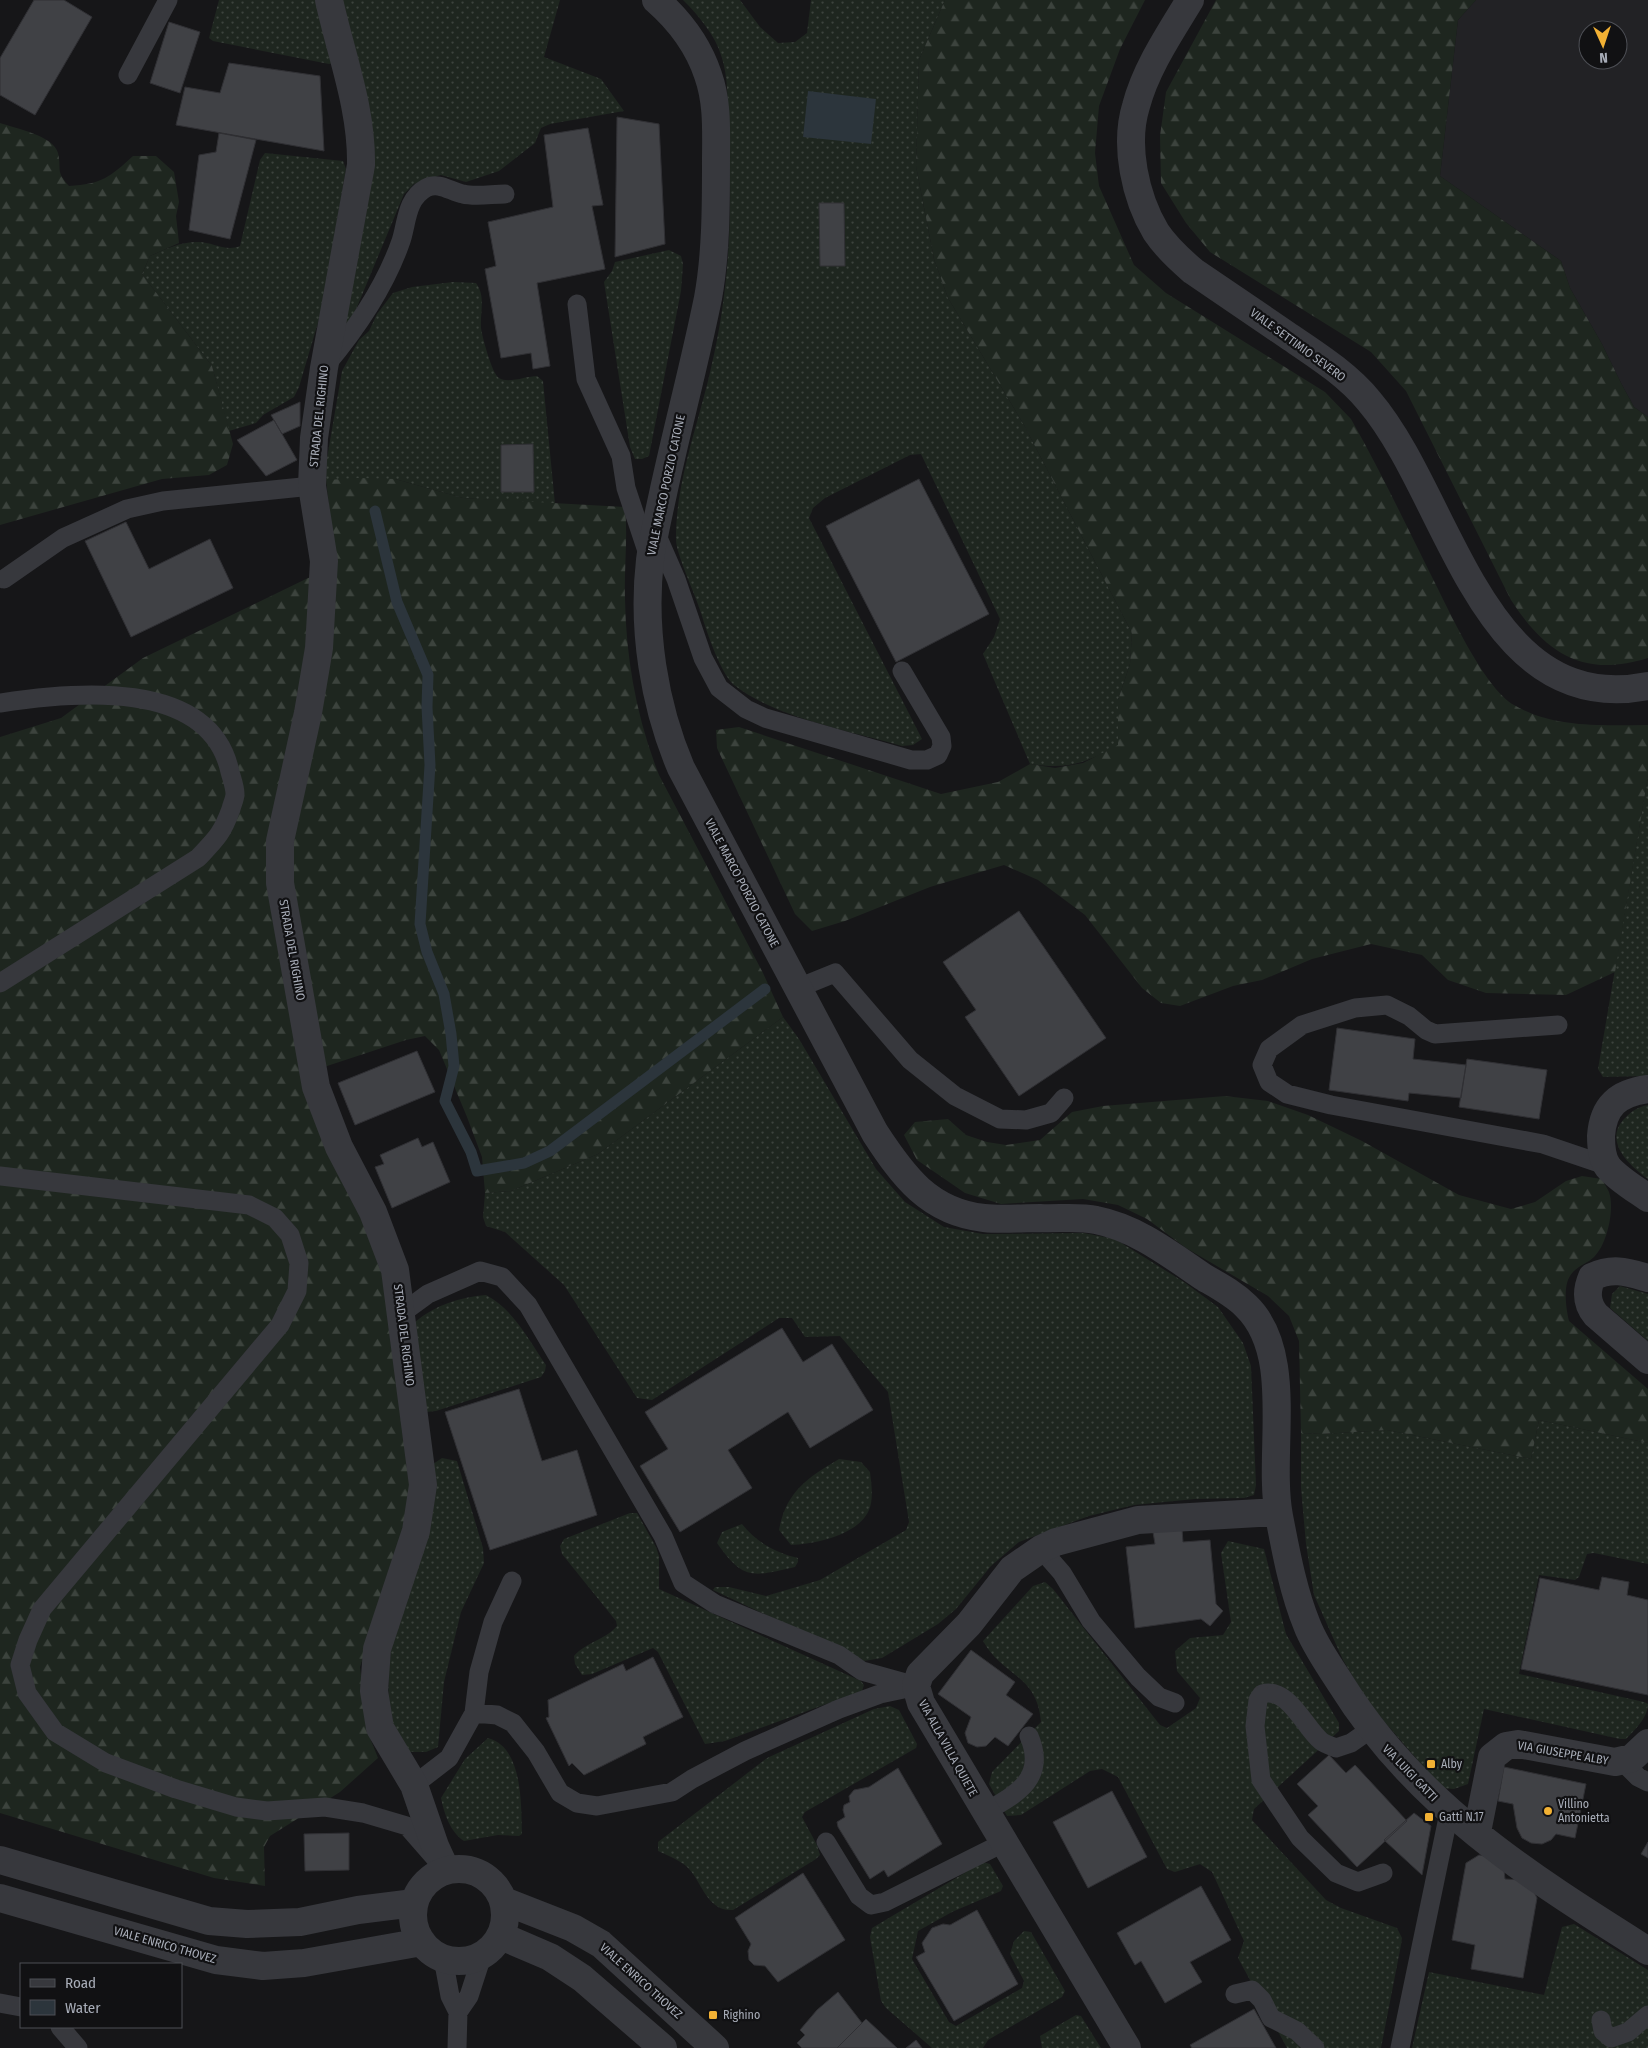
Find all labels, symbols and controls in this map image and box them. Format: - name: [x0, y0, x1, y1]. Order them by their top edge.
- north arrow: [1578, 20, 1628, 70]
- text: N: [1599, 49, 1608, 66]
- street label: VIALE SETTIMIO SEVERO: [1248, 306, 1348, 384]
- street label: STRADA DEL RIGHINO: [307, 364, 331, 468]
- street label: VIALE MARCO PORZIO CATONE: [644, 413, 688, 557]
- street label: VIALE MARCO PORZIO CATONE: [702, 816, 782, 950]
- street label: STRADA DEL RIGHINO: [276, 898, 308, 1002]
- street label: STRADA DEL RIGHINO: [391, 1283, 417, 1387]
- street label: VIA ALLA VILLA QUIETE: [916, 1697, 980, 1799]
- street label: VIA GIUSEPPE ALBY: [1517, 1738, 1609, 1768]
- street label: VIA LUIGI GATTI: [1379, 1742, 1441, 1804]
- place label: Alby: [1441, 1757, 1463, 1771]
- marker: Alby: [1425, 1758, 1437, 1770]
- place label: Villino Antonietta: [1558, 1797, 1610, 1825]
- marker: Villino Antonietta: [1542, 1805, 1554, 1817]
- place label: Gatti N.17: [1439, 1810, 1484, 1824]
- marker: Gatti N.17: [1423, 1811, 1435, 1823]
- street label: VIALE ENRICO THOVEZ: [112, 1924, 218, 1966]
- street label: VIALE ENRICO THOVEZ: [597, 1940, 685, 2022]
- legend: [20, 1963, 182, 2028]
- text: Road: [65, 1974, 96, 1992]
- text: Water: [65, 1999, 101, 2017]
- place label: Righino: [723, 2008, 760, 2022]
- marker: Righino: [707, 2009, 719, 2021]

